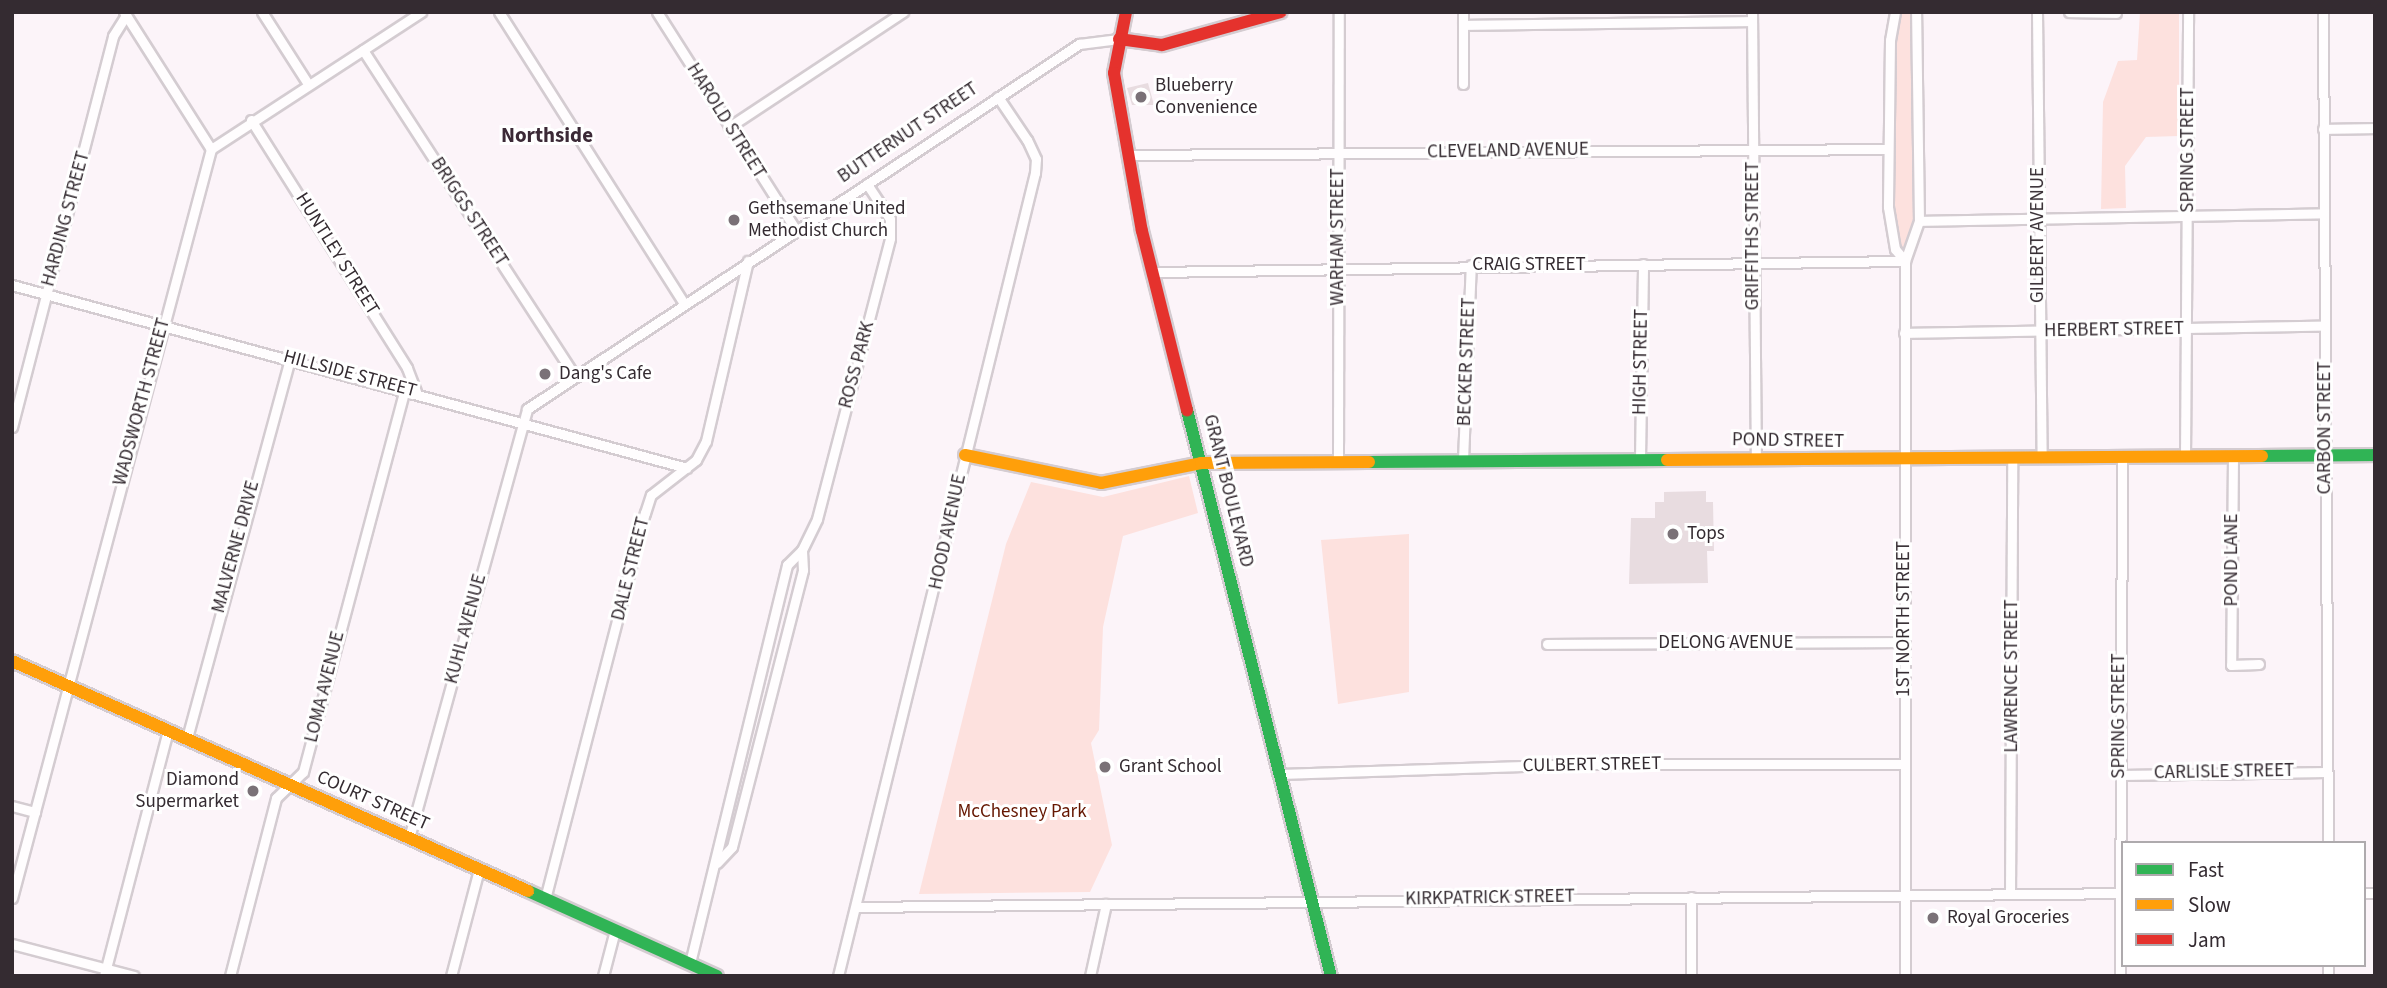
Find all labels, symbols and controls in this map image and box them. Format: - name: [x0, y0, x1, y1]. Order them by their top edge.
- street label: HAROLD STREET: [681, 59, 771, 183]
- place label: Blueberry Convenience: [1155, 75, 1257, 119]
- street label: BUTTERNUT STREET: [834, 78, 982, 188]
- street label: SPRING STREET: [2177, 87, 2199, 213]
- marker: Blueberry Convenience: [1133, 89, 1149, 105]
- district label: Northside: [501, 122, 593, 148]
- street label: CLEVELAND AVENUE: [1427, 138, 1589, 164]
- street label: HARDING STREET: [37, 149, 95, 289]
- street label: BRIGGS STREET: [425, 153, 513, 271]
- street label: GRIFFITHS STREET: [1742, 162, 1764, 310]
- street label: GILBERT AVENUE: [2027, 167, 2049, 303]
- street label: WARHAM STREET: [1327, 168, 1349, 306]
- street label: HUNTLEY STREET: [290, 189, 384, 319]
- place label: Gethsemane United Methodist Church: [748, 198, 905, 242]
- marker: Gethsemane United Methodist Church: [726, 212, 742, 228]
- street label: CRAIG STREET: [1472, 254, 1586, 276]
- street label: BECKER STREET: [1453, 297, 1481, 427]
- street label: HIGH STREET: [1629, 309, 1653, 415]
- street label: WADSWORTH STREET: [109, 316, 175, 488]
- street label: HERBERT STREET: [2044, 317, 2184, 343]
- street label: ROSS PARK: [834, 319, 880, 411]
- street label: HILLSIDE STREET: [281, 345, 419, 403]
- street label: CARBON STREET: [2314, 362, 2336, 494]
- place label: Dang's Cafe: [559, 363, 652, 385]
- marker: Dang's Cafe: [537, 366, 553, 382]
- street label: GRANT BOULEVARD: [1198, 412, 1258, 570]
- street label: POND STREET: [1732, 429, 1844, 453]
- street label: HOOD AVENUE: [925, 472, 971, 592]
- street label: MALVERNE DRIVE: [207, 478, 265, 616]
- street label: POND LANE: [2221, 513, 2243, 607]
- street label: DALE STREET: [607, 515, 655, 623]
- place label: Tops: [1687, 523, 1725, 545]
- marker: Tops: [1665, 526, 1681, 542]
- street label: 1ST NORTH STREET: [1893, 541, 1915, 697]
- street label: KUHL AVENUE: [440, 572, 492, 686]
- street label: LAWRENCE STREET: [2001, 599, 2023, 753]
- street label: LOMA AVENUE: [300, 629, 350, 745]
- street label: DELONG AVENUE: [1658, 632, 1794, 654]
- street label: SPRING STREET: [2108, 653, 2130, 779]
- street label: CULBERT STREET: [1522, 752, 1662, 778]
- place label: Grant School: [1119, 756, 1222, 778]
- marker: Grant School: [1097, 759, 1113, 775]
- street label: CARLISLE STREET: [2154, 759, 2294, 785]
- street label: COURT STREET: [313, 766, 433, 836]
- place label: Diamond Supermarket: [135, 769, 239, 813]
- marker: Diamond Supermarket: [245, 783, 261, 799]
- park label: McChesney Park: [957, 801, 1087, 823]
- legend: [2121, 841, 2366, 967]
- text: Fast: [2188, 855, 2224, 885]
- street label: KIRKPATRICK STREET: [1405, 885, 1575, 911]
- text: Slow: [2188, 890, 2231, 920]
- place label: Royal Groceries: [1947, 907, 2069, 929]
- marker: Royal Groceries: [1925, 910, 1941, 926]
- text: Jam: [2188, 925, 2226, 955]

